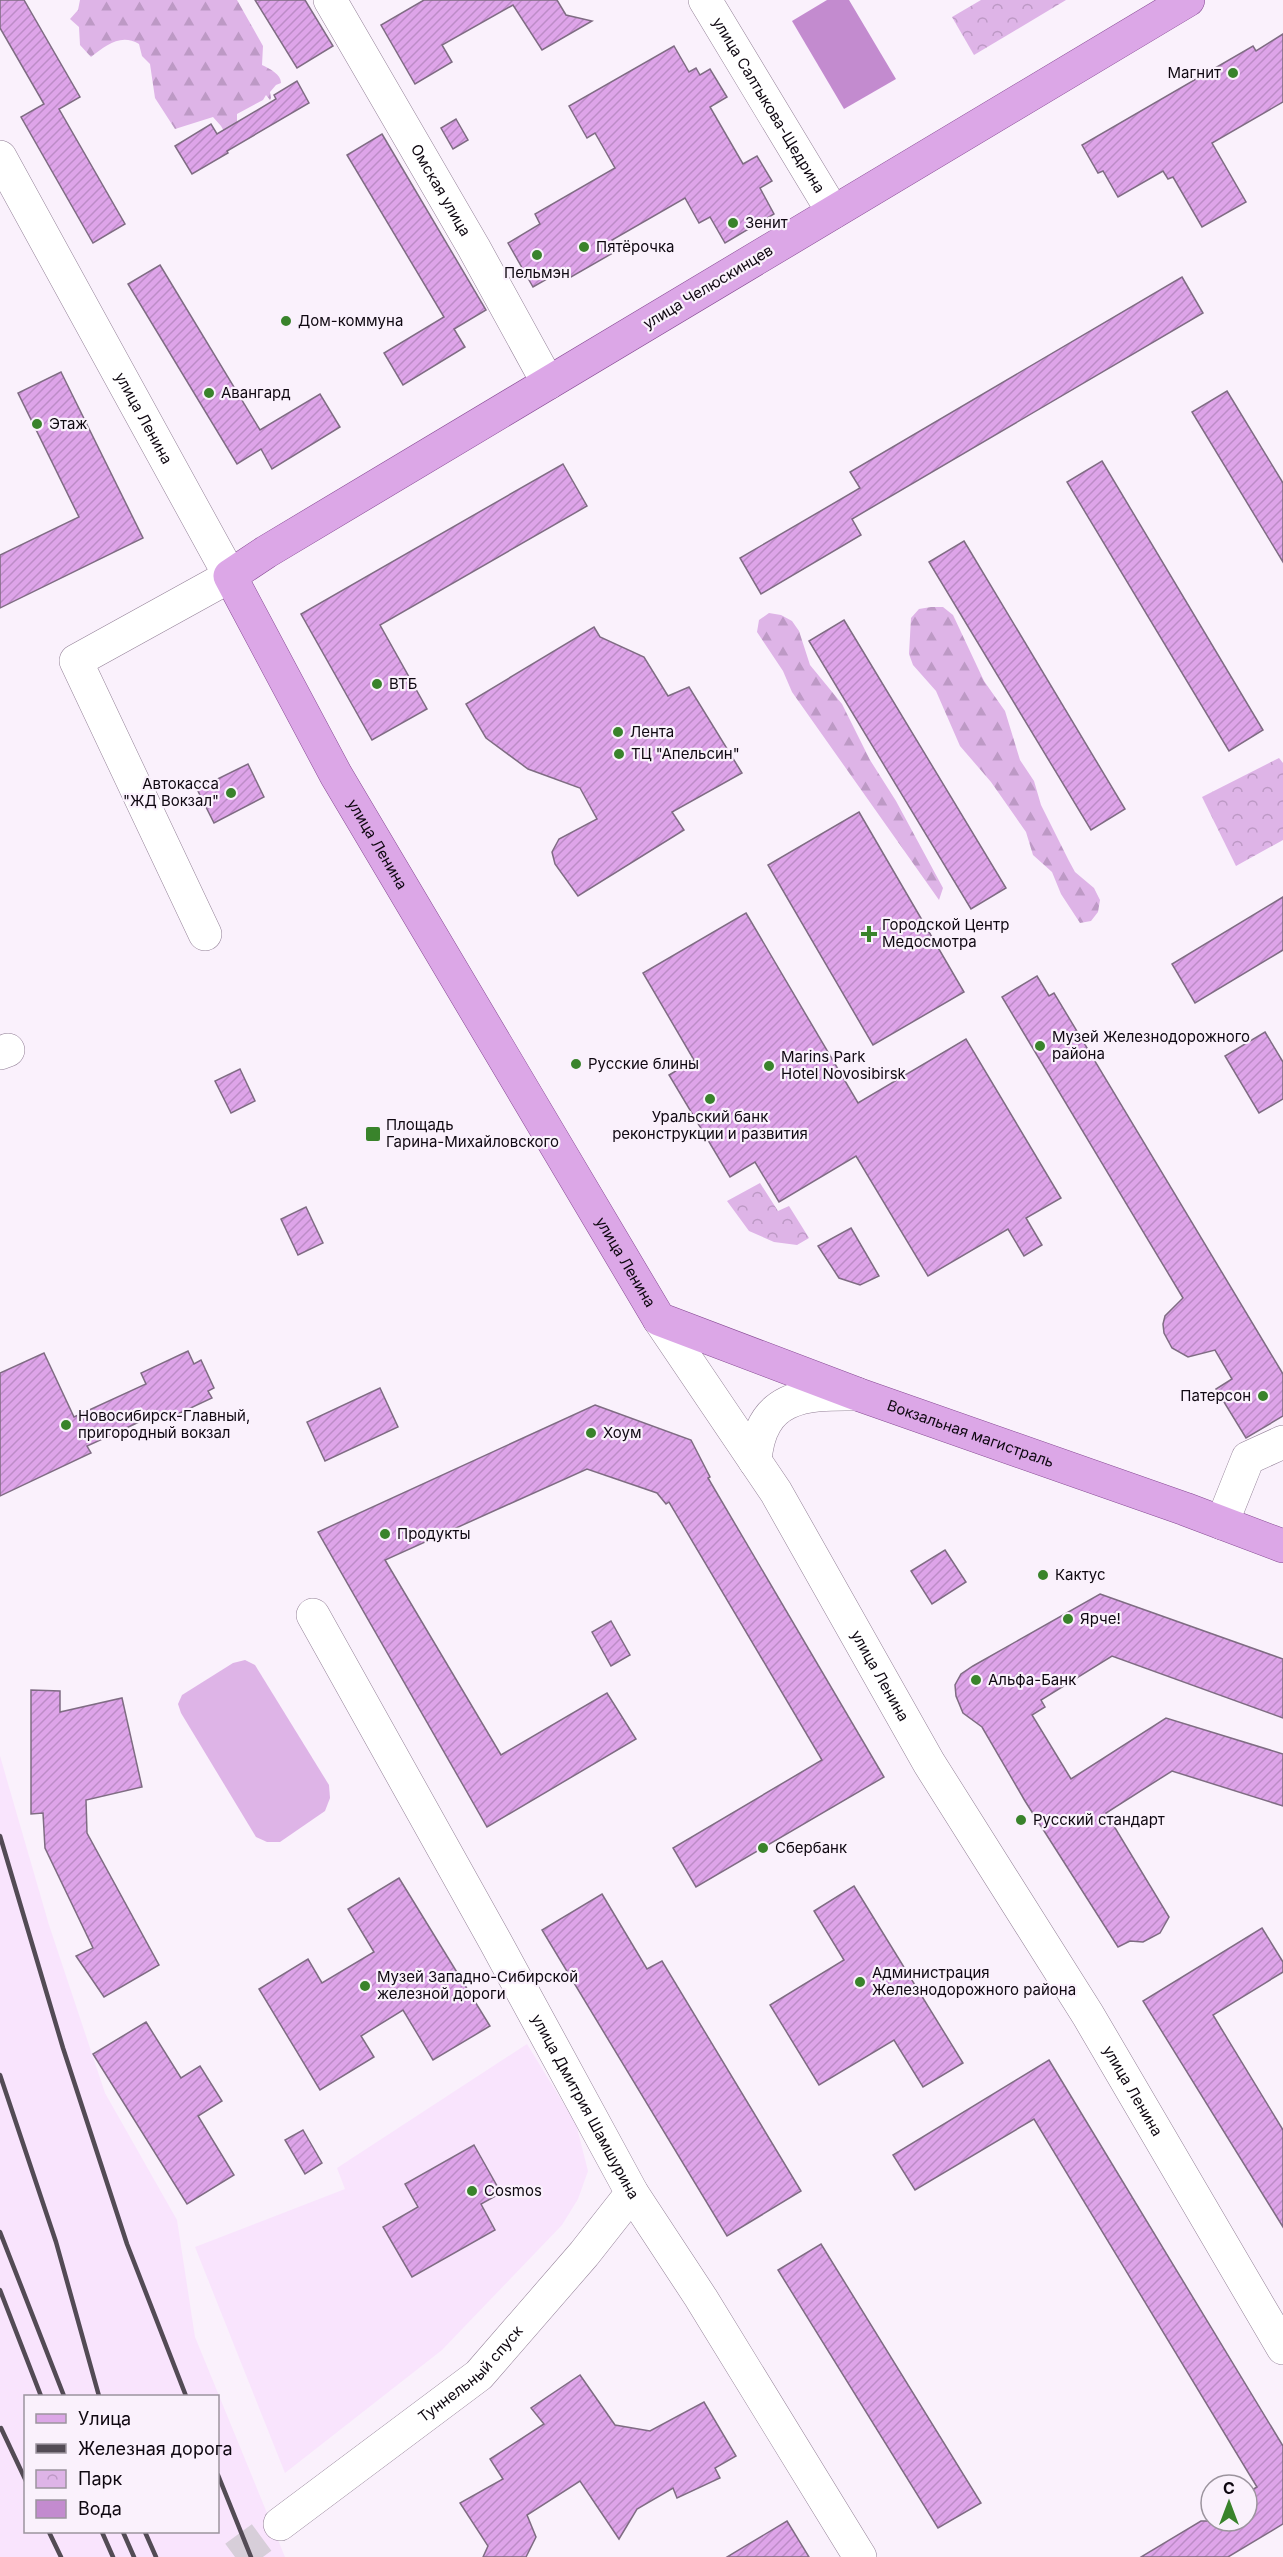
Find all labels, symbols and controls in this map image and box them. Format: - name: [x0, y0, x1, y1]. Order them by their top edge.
- street label: улица Салтыкова-Щедрина: [709, 14, 829, 196]
- place label: Магнит: [1168, 63, 1221, 82]
- marker: Магнит: [1226, 66, 1240, 80]
- street label: Омская улица: [407, 141, 475, 239]
- place label: Зенит: [745, 213, 788, 232]
- marker: Зенит: [726, 216, 740, 230]
- place label: Пятёрочка: [596, 237, 675, 256]
- marker: Пятёрочка: [577, 240, 591, 254]
- street label: улица Челюскинцев: [639, 240, 776, 333]
- marker: Пельмэн: [530, 248, 544, 262]
- place label: Пельмэн: [504, 263, 570, 282]
- place label: Дом-коммуна: [298, 311, 403, 330]
- marker: Дом-коммуна: [279, 314, 293, 328]
- street label: улица Ленина: [111, 369, 177, 467]
- place label: Авангард: [221, 383, 291, 402]
- marker: Авангард: [202, 386, 216, 400]
- place label: Этаж: [49, 414, 88, 433]
- marker: Этаж: [30, 417, 44, 431]
- place label: ВТБ: [389, 674, 417, 693]
- marker: ВТБ: [370, 677, 384, 691]
- place label: Лента: [630, 722, 674, 741]
- marker: Лента: [611, 725, 625, 739]
- place label: ТЦ "Апельсин": [631, 744, 740, 763]
- marker: ТЦ "Апельсин": [612, 747, 626, 761]
- place label: Автокасса "ЖД Вокзал": [123, 774, 219, 810]
- marker: Автокасса "ЖД Вокзал": [224, 786, 238, 800]
- street label: улица Ленина: [343, 795, 412, 893]
- place label: Городской Центр Медосмотра: [882, 915, 1009, 951]
- marker: Городской Центр Медосмотра: [860, 925, 878, 943]
- place label: Музей Железнодорожного района: [1052, 1027, 1250, 1063]
- marker: Музей Железнодорожного района: [1033, 1039, 1047, 1053]
- place label: Marins Park Hotel Novosibirsk: [781, 1047, 907, 1083]
- place label: Русские блины: [588, 1054, 699, 1073]
- marker: Русские блины: [569, 1057, 583, 1071]
- marker: Marins Park Hotel Novosibirsk: [762, 1059, 776, 1073]
- marker: Уральский банк реконструкции и развития: [703, 1092, 717, 1106]
- place label: Уральский банк реконструкции и развития: [612, 1107, 808, 1143]
- place label: Площадь Гарина-Михайловского: [386, 1115, 559, 1151]
- marker: Площадь Гарина-Михайловского: [364, 1125, 382, 1143]
- street label: улица Ленина: [592, 1213, 660, 1311]
- place label: Патерсон: [1180, 1386, 1251, 1405]
- marker: Патерсон: [1256, 1389, 1270, 1403]
- street label: Вокзальная магистраль: [885, 1395, 1057, 1471]
- place label: Новосибирск-Главный, пригородный вокзал: [78, 1406, 250, 1442]
- marker: Новосибирск-Главный, пригородный вокзал: [59, 1418, 73, 1432]
- place label: Хоум: [603, 1423, 642, 1442]
- marker: Хоум: [584, 1426, 598, 1440]
- place label: Продукты: [397, 1524, 471, 1543]
- marker: Продукты: [378, 1527, 392, 1541]
- place label: Кактус: [1055, 1565, 1106, 1584]
- marker: Кактус: [1036, 1568, 1050, 1582]
- place label: Ярче!: [1080, 1609, 1121, 1628]
- marker: Ярче!: [1061, 1612, 1075, 1626]
- street label: улица Ленина: [847, 1627, 914, 1725]
- place label: Альфа-Банк: [988, 1670, 1076, 1689]
- marker: Альфа-Банк: [969, 1673, 983, 1687]
- place label: Русский стандарт: [1033, 1810, 1165, 1829]
- marker: Русский стандарт: [1014, 1813, 1028, 1827]
- place label: Сбербанк: [775, 1838, 847, 1857]
- marker: Сбербанк: [756, 1841, 770, 1855]
- place label: Администрация Железнодорожного района: [872, 1963, 1076, 1999]
- place label: Музей Западно-Сибирской железной дороги: [377, 1967, 578, 2003]
- marker: Администрация Железнодорожного района: [853, 1975, 867, 1989]
- marker: Музей Западно-Сибирской железной дороги: [358, 1979, 372, 1993]
- street label: улица Дмитрия Шамшурина: [528, 2011, 643, 2203]
- street label: улица Ленина: [1099, 2042, 1167, 2139]
- place label: Cosmos: [484, 2181, 542, 2200]
- marker: Cosmos: [465, 2184, 479, 2198]
- street label: Туннельный спуск: [414, 2321, 527, 2426]
- legend: [24, 2395, 219, 2533]
- text: Улица: [78, 2408, 131, 2429]
- text: Железная дорога: [78, 2438, 233, 2459]
- text: Парк: [78, 2468, 123, 2489]
- north arrow: [1199, 2473, 1259, 2533]
- text: С: [1223, 2478, 1235, 2498]
- text: Вода: [78, 2498, 122, 2519]

